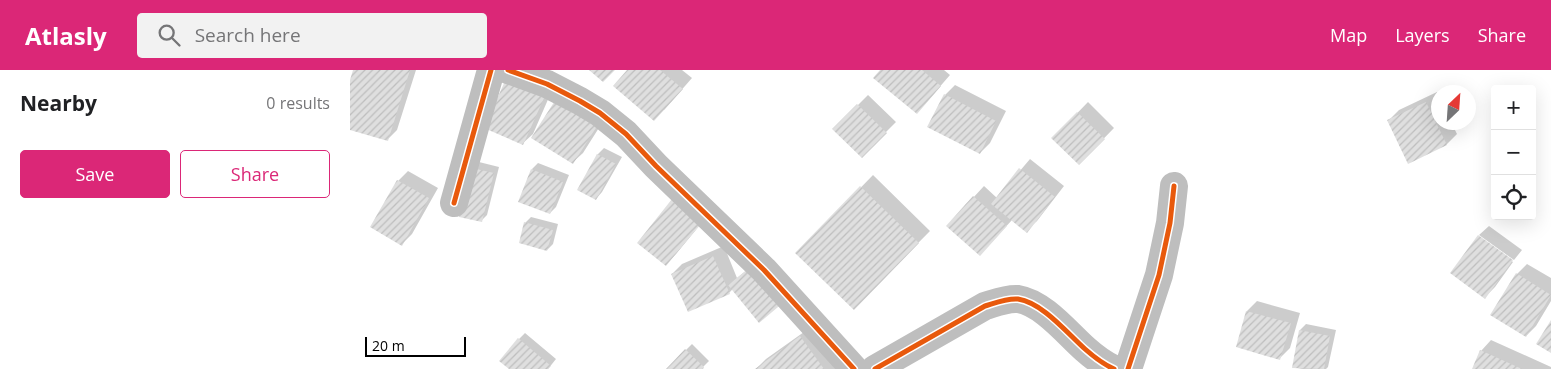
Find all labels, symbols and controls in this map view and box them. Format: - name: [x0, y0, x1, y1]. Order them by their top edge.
- search box: [137, 13, 487, 58]
- text: Atlasly: [25, 19, 107, 52]
- icon: search: [155, 21, 183, 49]
- text: Search here: [195, 22, 301, 48]
- text: Map: [1330, 23, 1367, 47]
- text: Layers: [1395, 23, 1450, 47]
- text: Share: [1478, 23, 1526, 47]
- north arrow: [1431, 85, 1476, 130]
- map controls: [1491, 85, 1536, 220]
- button: +: [1491, 85, 1536, 130]
- text: Nearby: [20, 89, 97, 117]
- text: 0 results: [266, 92, 330, 114]
- button: −: [1491, 130, 1536, 175]
- button: Save: [20, 150, 170, 198]
- button: Share: [180, 150, 330, 198]
- button: locate: [1491, 175, 1536, 220]
- scale bar: [365, 334, 466, 357]
- text: 20 m: [372, 336, 405, 355]

